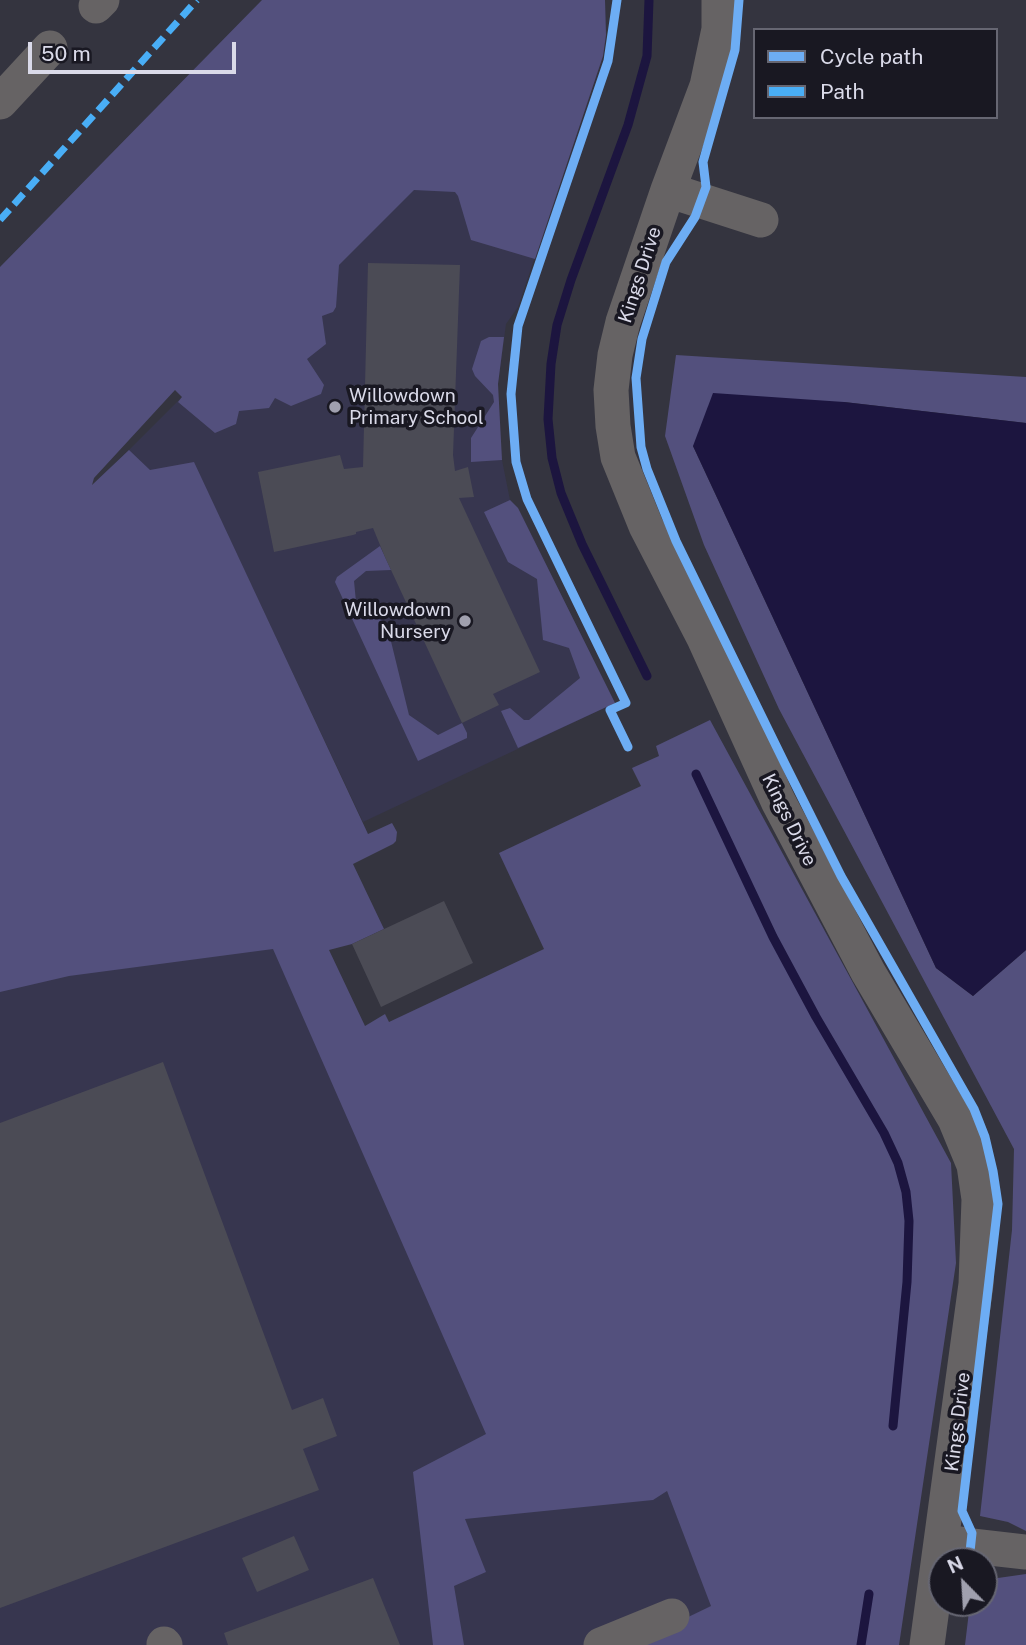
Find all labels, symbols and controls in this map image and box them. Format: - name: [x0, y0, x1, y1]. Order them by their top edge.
- scale bar: [32, 28, 240, 72]
- legend: [753, 28, 998, 119]
- text: 50 m: [41, 41, 91, 66]
- text: Cycle path: [820, 44, 923, 69]
- text: Path: [820, 79, 865, 104]
- street label: Kings Drive: [614, 224, 666, 326]
- place label: Willowdown Primary School: [349, 385, 484, 429]
- marker: Willowdown Primary School: [327, 399, 343, 415]
- place label: Willowdown Nursery: [344, 599, 451, 643]
- marker: Willowdown Nursery: [457, 613, 473, 629]
- street label: Kings Drive: [757, 770, 821, 870]
- street label: Kings Drive: [941, 1371, 975, 1473]
- north arrow: [928, 1547, 998, 1617]
- text: N: [944, 1552, 967, 1578]

